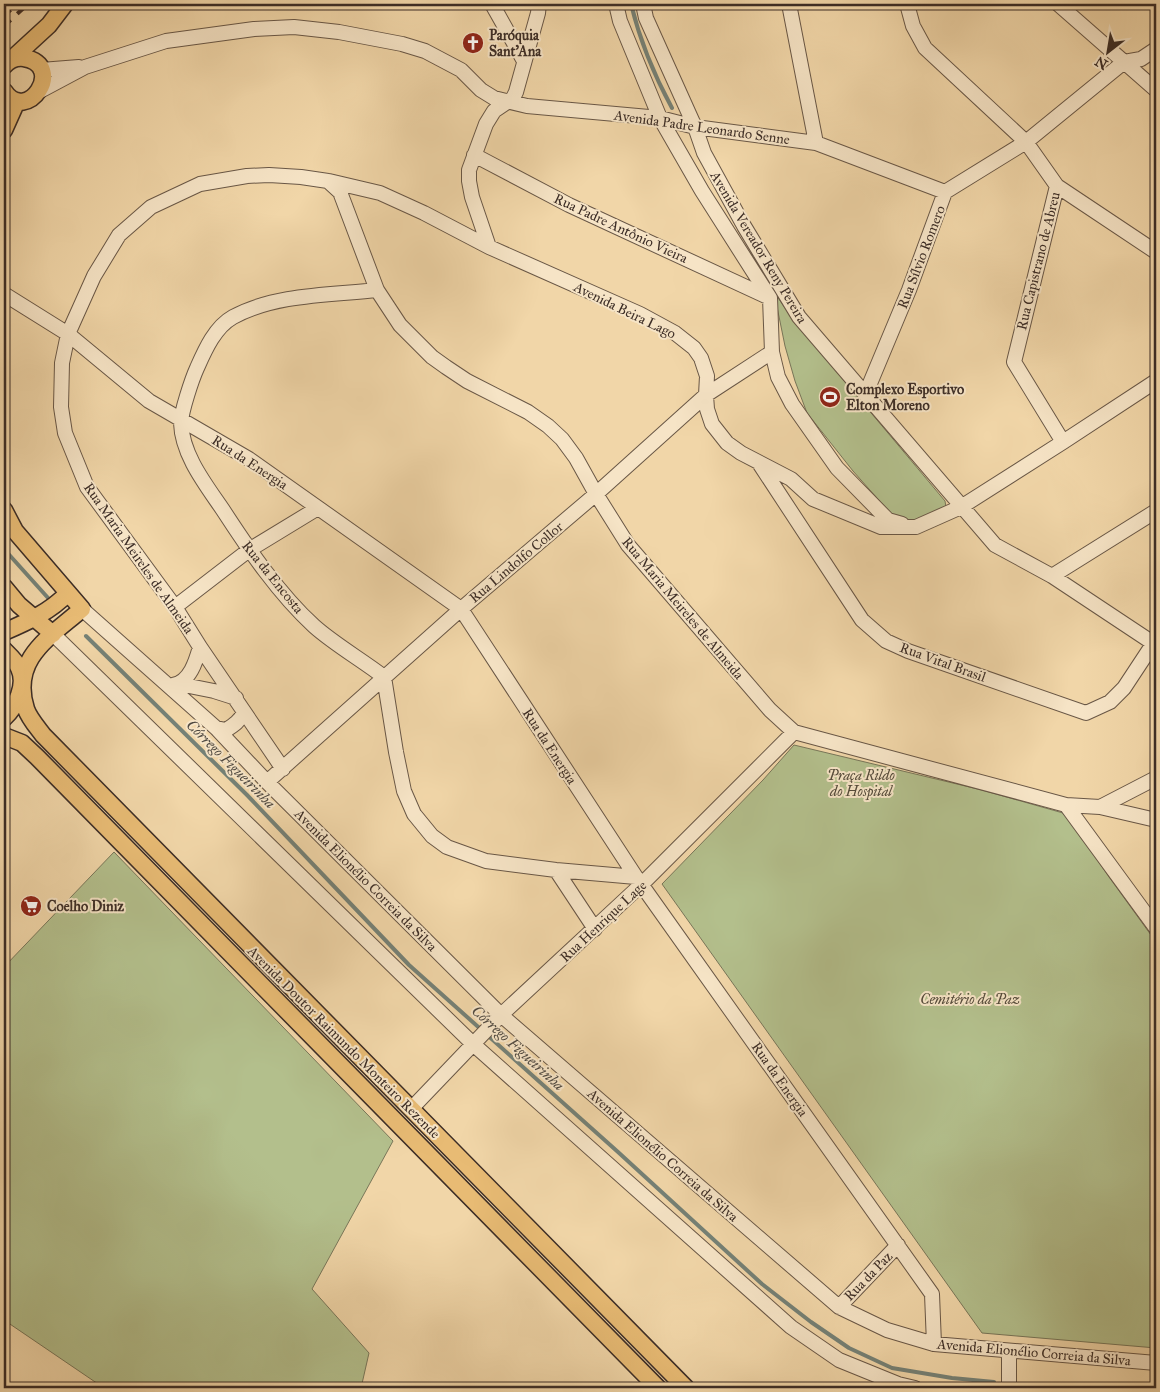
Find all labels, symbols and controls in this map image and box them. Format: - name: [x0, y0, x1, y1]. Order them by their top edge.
- place label: Paróquia Sant’Ana: [489, 27, 542, 60]
- north arrow: [1082, 28, 1132, 78]
- church icon: Paróquia Sant’Ana: [461, 31, 485, 55]
- text: N: [1092, 52, 1111, 73]
- street label: Avenida Padre Leonardo Senne: [612, 107, 791, 148]
- street label: Avenida Vereador Reny Pereira: [706, 167, 811, 326]
- street label: Rua Padre Antônio Vieira: [551, 190, 691, 267]
- street label: Rua Capistrano de Abreu: [1013, 190, 1064, 332]
- street label: Rua Sílvio Romero: [894, 203, 949, 311]
- street label: Avenida Beira Lago: [570, 278, 679, 343]
- place label: Complexo Esportivo Elton Moreno: [846, 381, 964, 414]
- sports icon: Complexo Esportivo Elton Moreno: [818, 385, 842, 409]
- street label: Rua da Energia: [209, 432, 291, 493]
- street label: Rua Maria Meireles de Almeida: [80, 479, 197, 637]
- street label: Rua Lindolfo Collor: [466, 518, 567, 607]
- street label: Rua Maria Meireles de Almeida: [618, 534, 747, 683]
- street label: Rua da Encosta: [238, 537, 307, 617]
- street label: Rua Vital Brasil: [897, 639, 988, 686]
- street label: Rua da Energia: [519, 705, 580, 787]
- water label: Córrego Figueirinha: [183, 716, 279, 812]
- park label: Praça Rildo do Hospital: [827, 767, 895, 801]
- street label: Avenida Elionélio Correia da Silva: [290, 805, 440, 955]
- street label: Rua Henrique Lage: [557, 877, 651, 967]
- supermarket icon: Coelho Diniz: [19, 894, 43, 918]
- place label: Coelho Diniz: [47, 898, 125, 915]
- street label: Avenida Doutor Raimundo Monteiro Rezende: [243, 942, 444, 1142]
- park label: Cemitério da Paz: [920, 991, 1020, 1008]
- water label: Córrego Figueirinha: [468, 1002, 568, 1094]
- street label: Rua da Energia: [748, 1039, 812, 1120]
- street label: Avenida Elionélio Correia da Silva: [583, 1085, 742, 1226]
- street label: Rua da Paz: [841, 1248, 896, 1305]
- street label: Avenida Elionélio Correia da Silva: [935, 1335, 1132, 1369]

